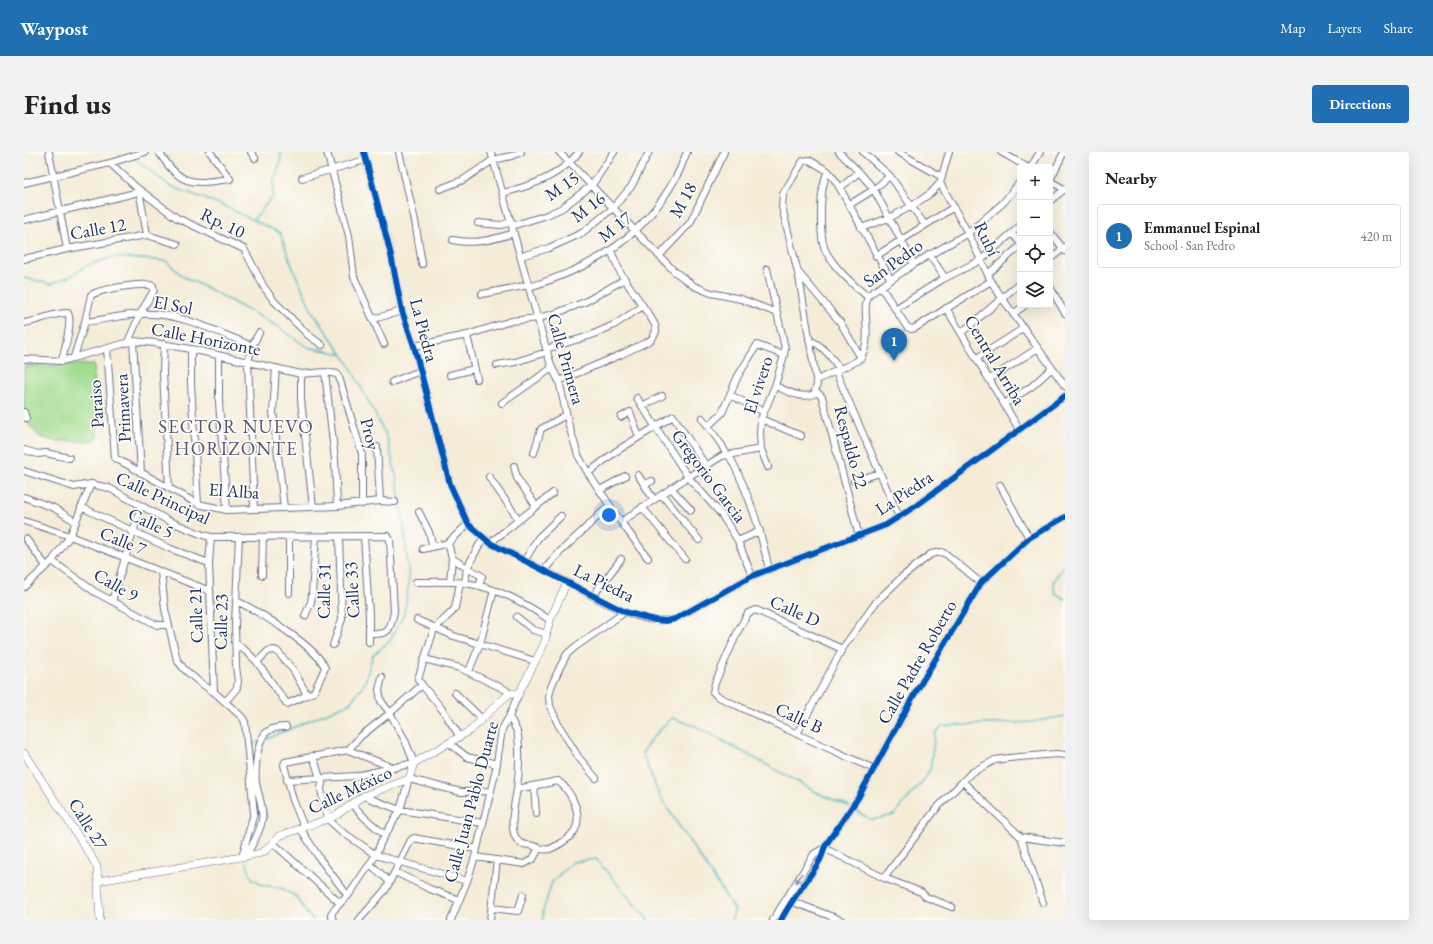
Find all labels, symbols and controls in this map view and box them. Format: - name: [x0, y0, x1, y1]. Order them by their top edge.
- text: Waypost: [20, 16, 88, 41]
- text: Map: [1280, 19, 1305, 37]
- text: Layers: [1327, 19, 1362, 37]
- text: Share: [1384, 19, 1413, 37]
- button: Directions: [1312, 85, 1409, 123]
- text: Find us: [24, 86, 111, 122]
- map controls: [1017, 164, 1053, 308]
- button: +: [1017, 164, 1053, 200]
- street label: M 15: [540, 166, 584, 206]
- text: Nearby: [1105, 167, 1157, 189]
- street label: M 18: [664, 178, 702, 222]
- street label: M 16: [566, 186, 610, 227]
- button: −: [1017, 200, 1053, 236]
- street label: Rp. 10: [197, 202, 250, 243]
- street label: M 17: [593, 206, 637, 247]
- street label: Calle 12: [68, 212, 128, 245]
- street label: Rubí: [969, 218, 1006, 261]
- text: Emmanuel Espinal: [1144, 218, 1260, 237]
- text: 1: [1116, 228, 1122, 245]
- text: 420 m: [1361, 228, 1392, 245]
- street label: San Pedro: [858, 233, 927, 292]
- button: locate: [1017, 236, 1053, 272]
- text: School · San Pedro: [1144, 237, 1235, 254]
- button: layers: [1017, 272, 1053, 308]
- street label: El Sol: [152, 289, 195, 320]
- street label: La Piedra: [405, 296, 444, 365]
- street label: Calle Primera: [542, 311, 591, 408]
- street label: Central Arriba: [960, 311, 1032, 410]
- street label: Calle Horizonte: [149, 317, 263, 360]
- pin: 1: [881, 328, 907, 361]
- street label: El vivero: [737, 353, 778, 417]
- street label: Primavera: [109, 372, 136, 443]
- street label: Paraiso: [82, 379, 109, 429]
- street label: Respaldo 22: [829, 403, 874, 491]
- district label: SECTOR NUEVO HORIZONTE: [158, 414, 314, 461]
- street label: Proy: [355, 415, 386, 452]
- street label: Gregorio Garcia: [667, 424, 752, 528]
- street label: La Piedra: [870, 464, 938, 520]
- street label: Calle Principal: [112, 466, 214, 529]
- street label: El Alba: [208, 477, 261, 504]
- street label: Calle 5: [125, 502, 178, 543]
- your location: [599, 505, 619, 525]
- street label: Calle 7: [97, 521, 150, 560]
- street label: La Piedra: [570, 558, 639, 607]
- street label: Calle 33: [339, 561, 364, 619]
- street label: Calle 9: [90, 563, 143, 607]
- street label: Calle 31: [312, 563, 335, 619]
- street label: Calle 21: [183, 586, 208, 644]
- street label: Calle D: [766, 589, 824, 632]
- street label: Calle 23: [209, 594, 232, 650]
- street label: Calle Padre Roberto: [872, 595, 962, 728]
- street label: Calle B: [772, 697, 827, 738]
- street label: Calle Juan Pablo Duarte: [438, 719, 503, 885]
- street label: Calle México: [304, 760, 395, 819]
- street label: Calle 27: [64, 794, 113, 854]
- one-way arrow: [795, 873, 803, 883]

